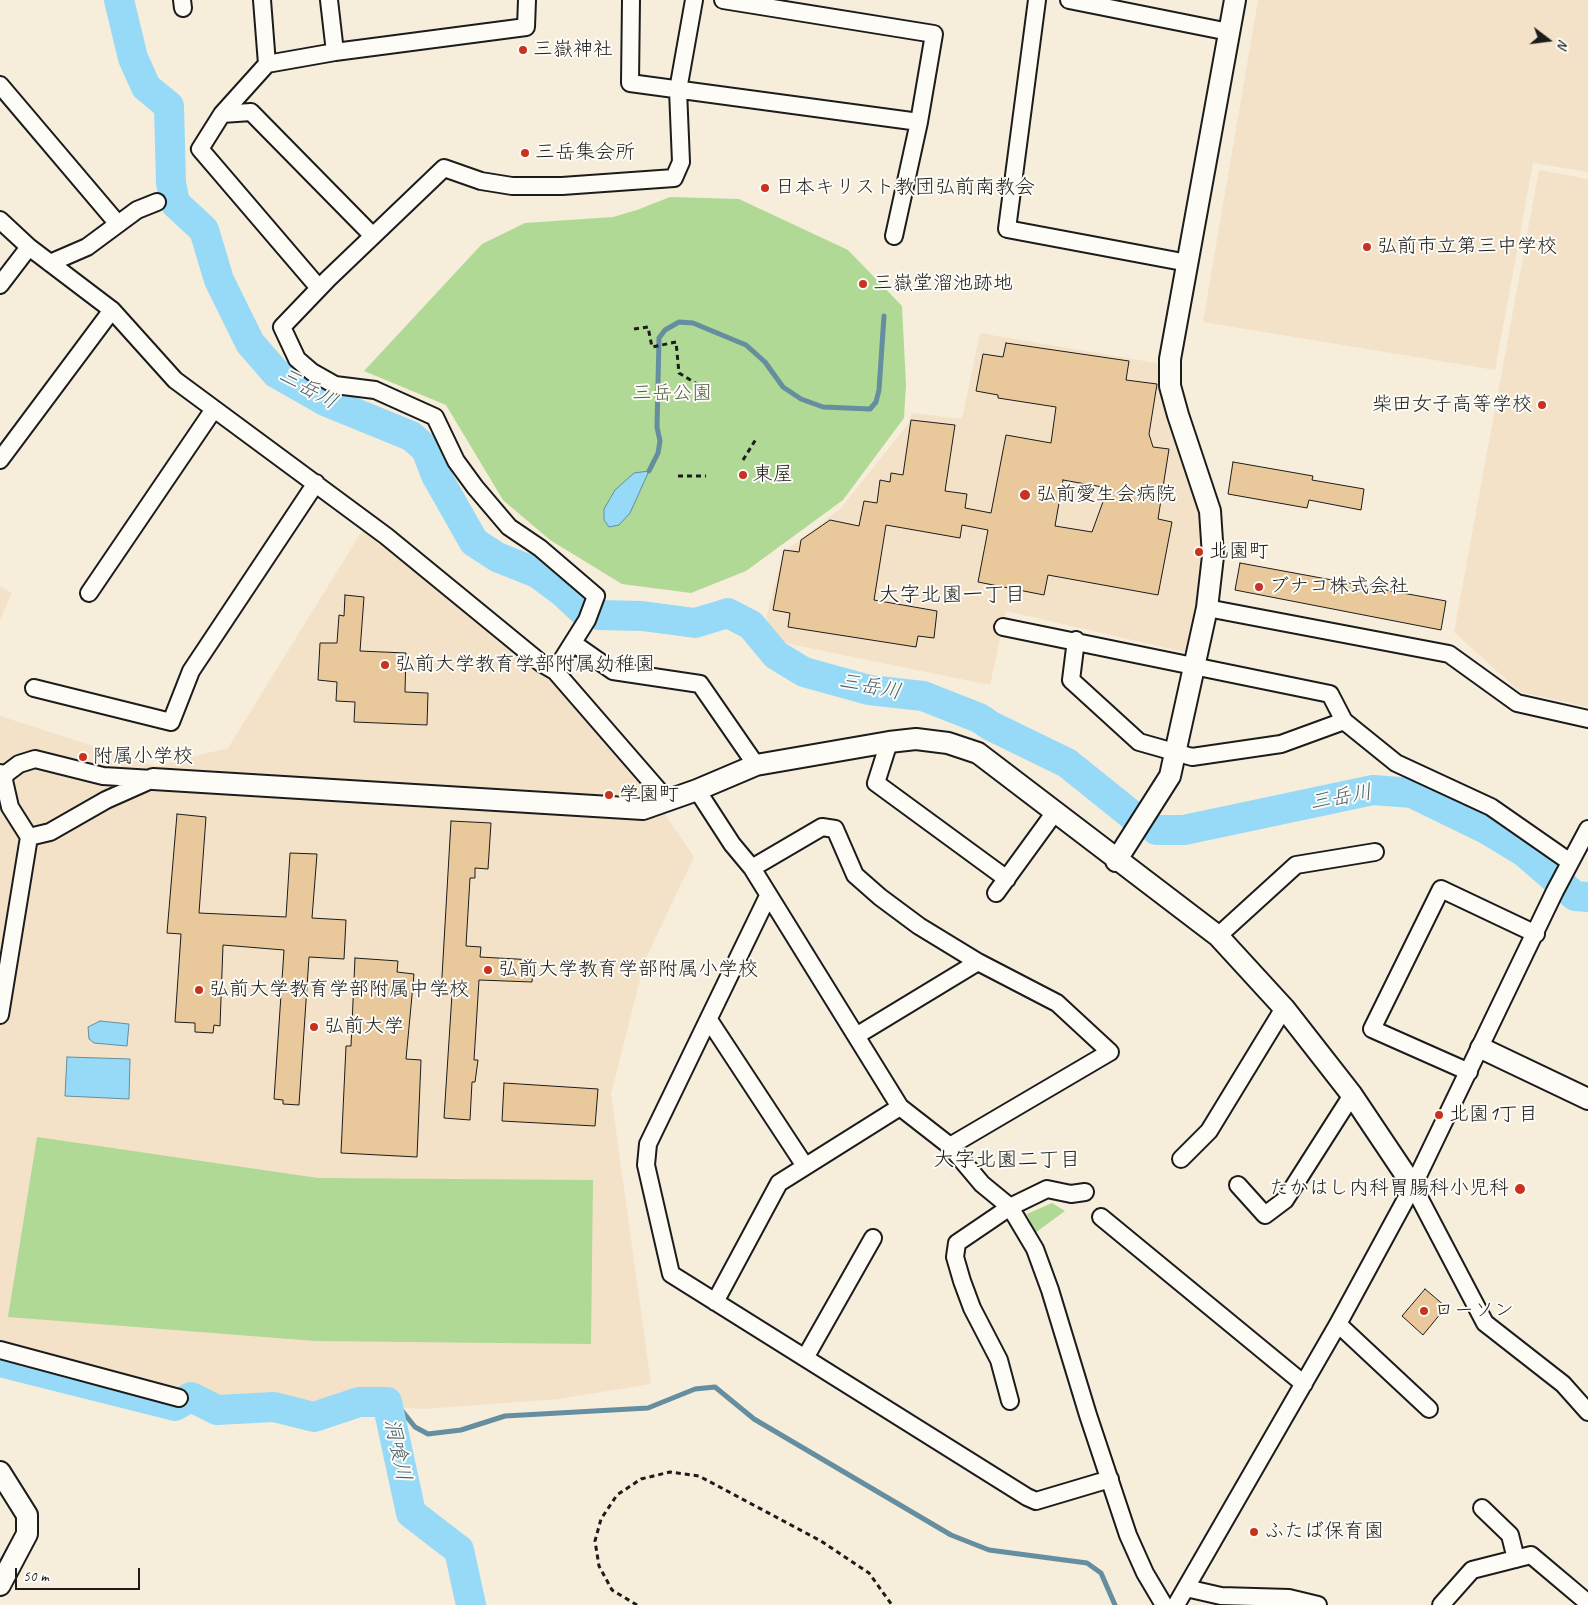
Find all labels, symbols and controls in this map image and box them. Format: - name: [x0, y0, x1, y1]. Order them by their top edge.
- north arrow: [1523, 15, 1573, 65]
- place label: 三嶽神社: [533, 38, 613, 62]
- text: N: [1554, 38, 1572, 50]
- marker: 三嶽神社: [517, 44, 529, 56]
- place label: 三岳集会所: [535, 141, 635, 165]
- marker: 三岳集会所: [519, 147, 531, 159]
- place label: 日本キリスト教団弘前南教会: [775, 176, 1035, 200]
- marker: 日本キリスト教団弘前南教会: [759, 182, 771, 194]
- place label: 弘前市立第三中学校: [1377, 235, 1557, 259]
- marker: 弘前市立第三中学校: [1361, 241, 1373, 253]
- place label: 三嶽堂溜池跡地: [873, 272, 1013, 296]
- marker: 三嶽堂溜池跡地: [857, 278, 869, 290]
- water label: 三岳川: [274, 363, 342, 415]
- park label: 三岳公園: [632, 382, 712, 406]
- place label: 柴田女子高等学校: [1372, 393, 1532, 417]
- marker: 柴田女子高等学校: [1536, 399, 1548, 411]
- place label: 東屋: [753, 463, 793, 487]
- marker: 東屋: [737, 469, 749, 481]
- place label: 弘前愛生会病院: [1036, 483, 1176, 507]
- marker: 弘前愛生会病院: [1018, 488, 1032, 502]
- place label: 北園町: [1209, 540, 1269, 564]
- marker: 北園町: [1193, 546, 1205, 558]
- place label: ブナコ株式会社: [1269, 575, 1409, 599]
- marker: ブナコ株式会社: [1253, 581, 1265, 593]
- district label: 大字北園一丁目: [879, 582, 1025, 608]
- place label: 弘前大学教育学部附属幼稚園: [395, 653, 655, 677]
- marker: 弘前大学教育学部附属幼稚園: [379, 659, 391, 671]
- water label: 三岳川: [837, 669, 903, 705]
- place label: 附属小学校: [93, 745, 193, 769]
- marker: 附属小学校: [77, 751, 89, 763]
- water label: 三岳川: [1308, 780, 1374, 816]
- place label: 学園町: [619, 783, 679, 807]
- marker: 学園町: [603, 789, 615, 801]
- place label: 弘前大学教育学部附属小学校: [498, 958, 758, 982]
- marker: 弘前大学教育学部附属小学校: [482, 964, 494, 976]
- place label: 弘前大学教育学部附属中学校: [209, 978, 469, 1002]
- marker: 弘前大学教育学部附属中学校: [193, 984, 205, 996]
- place label: 弘前大学: [324, 1015, 404, 1039]
- marker: 弘前大学: [308, 1021, 320, 1033]
- place label: 北園1丁目: [1449, 1103, 1538, 1127]
- marker: 北園1丁目: [1433, 1109, 1445, 1121]
- district label: 大字北園二丁目: [934, 1147, 1080, 1173]
- place label: たかはし内科胃腸科小児科: [1269, 1177, 1509, 1201]
- marker: たかはし内科胃腸科小児科: [1513, 1182, 1527, 1196]
- place label: ローソン: [1434, 1299, 1514, 1323]
- marker: ローソン: [1418, 1305, 1430, 1317]
- water label: 洞喰川: [378, 1417, 416, 1483]
- place label: ふたば保育園: [1264, 1520, 1384, 1544]
- marker: ふたば保育園: [1248, 1526, 1260, 1538]
- scale bar: [18, 1558, 142, 1590]
- text: 50 m: [23, 1567, 49, 1586]

